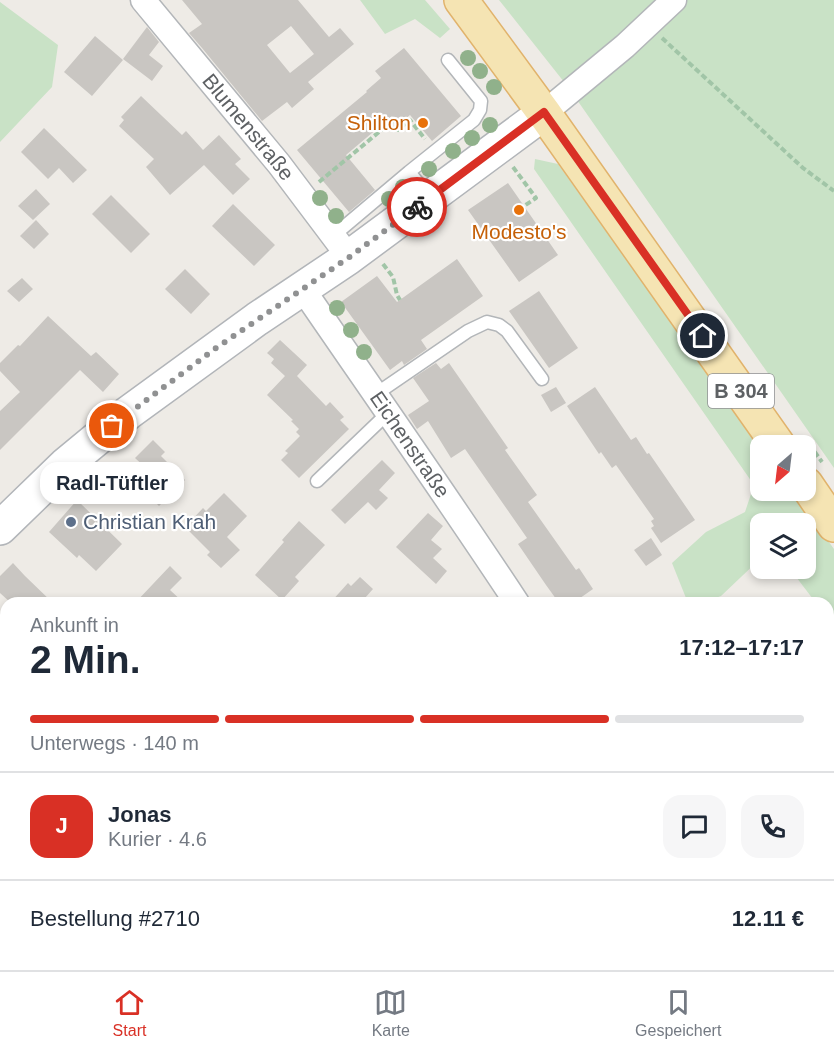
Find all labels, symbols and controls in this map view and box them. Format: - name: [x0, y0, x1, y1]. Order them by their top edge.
- street label: Blumenstraße: [198, 69, 299, 184]
- place label: Shilton: [347, 111, 411, 134]
- marker: Shilton: [416, 116, 430, 130]
- courier: [387, 177, 447, 237]
- icon: bike: [401, 191, 434, 224]
- marker: Modesto's: [512, 203, 526, 217]
- place label: Modesto's: [471, 220, 567, 243]
- pin: [677, 310, 728, 361]
- icon: home: [686, 319, 719, 352]
- road number: B 304: [708, 374, 774, 408]
- street label: Eichenstraße: [366, 387, 455, 502]
- pin: [86, 400, 137, 451]
- icon: bag: [95, 409, 128, 442]
- north arrow: [750, 435, 816, 501]
- map controls: [750, 435, 816, 579]
- callout: Radl-Tüftler: [40, 462, 184, 504]
- text: Radl-Tüftler: [56, 472, 168, 494]
- place label: Christian Krah: [83, 510, 216, 533]
- button: layers: [750, 513, 816, 579]
- marker: Christian Krah: [64, 515, 78, 529]
- text: Ankunft in: [30, 614, 119, 636]
- text: 17:12–17:17: [679, 635, 804, 660]
- text: 2 Min.: [30, 638, 141, 681]
- text: Unterwegs · 140 m: [30, 732, 199, 754]
- button: chat: [663, 795, 726, 858]
- button: phone: [741, 795, 804, 858]
- text: Jonas: [108, 802, 172, 827]
- text: J: [55, 813, 68, 838]
- text: Kurier · 4.6: [108, 828, 207, 850]
- text: Bestellung #2710: [30, 906, 200, 931]
- text: 12.11 €: [732, 906, 804, 931]
- tab: Start: [113, 986, 146, 1040]
- tab: Karte: [372, 986, 410, 1040]
- tab: Gespeichert: [635, 986, 721, 1040]

